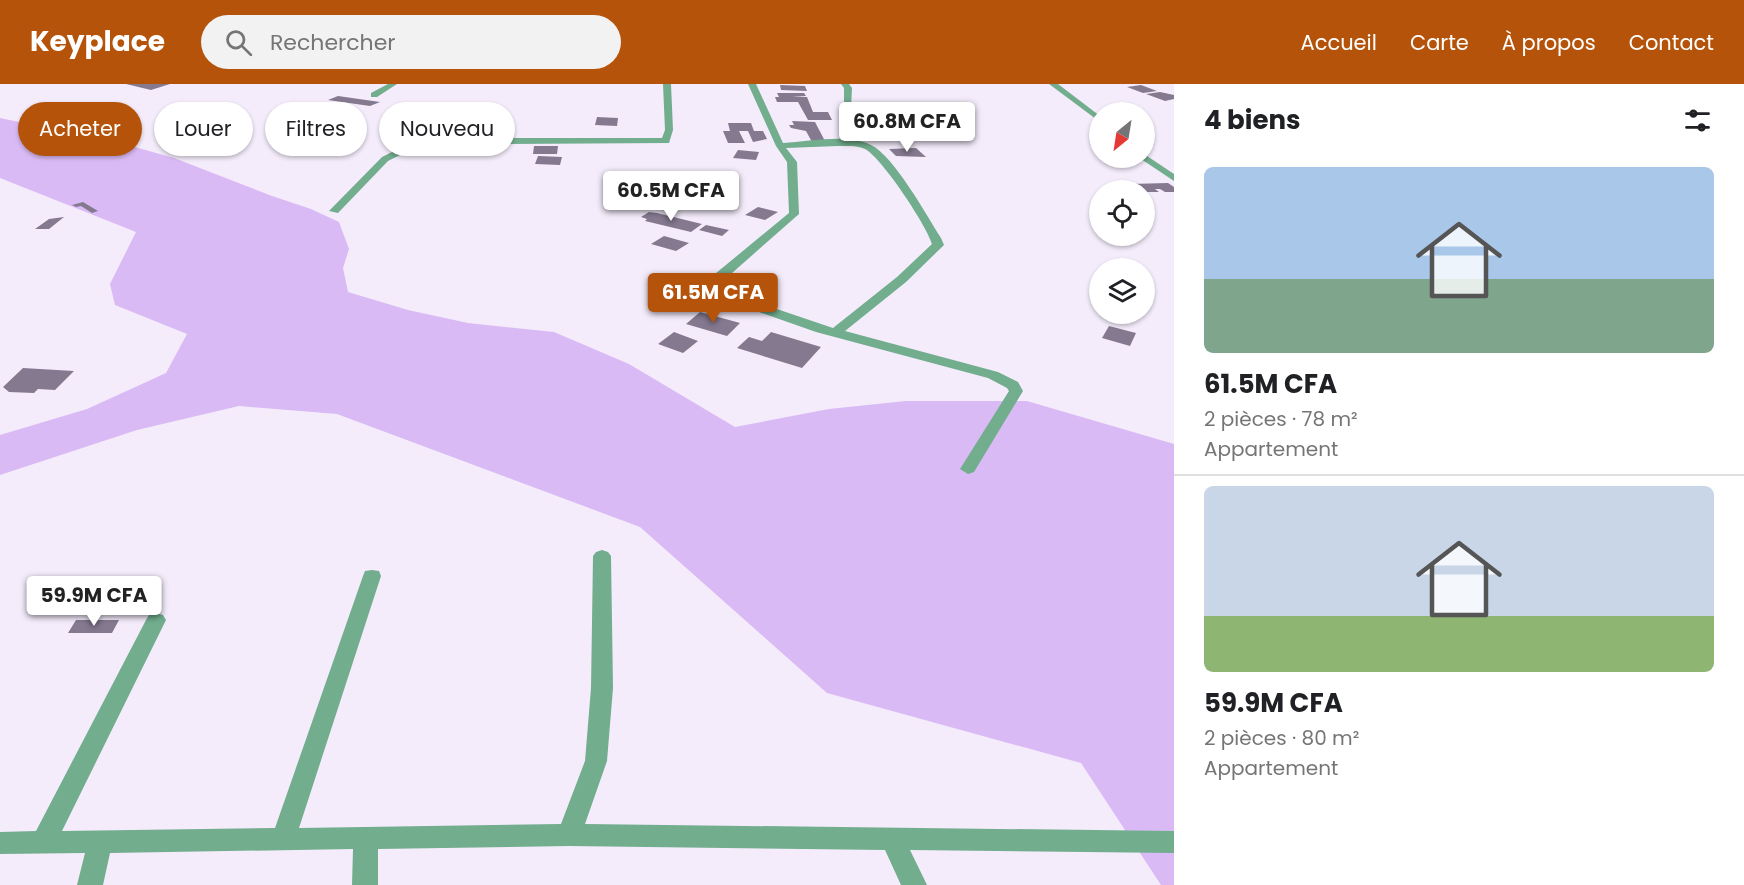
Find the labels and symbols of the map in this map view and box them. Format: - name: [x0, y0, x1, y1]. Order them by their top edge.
- pin: 60.8M CFA: [838, 102, 976, 153]
- north arrow: [1089, 102, 1155, 168]
- pin: 60.5M CFA: [602, 171, 740, 222]
- pin: 61.5M CFA: [644, 273, 782, 324]
- pin: 59.9M CFA: [25, 576, 163, 627]

